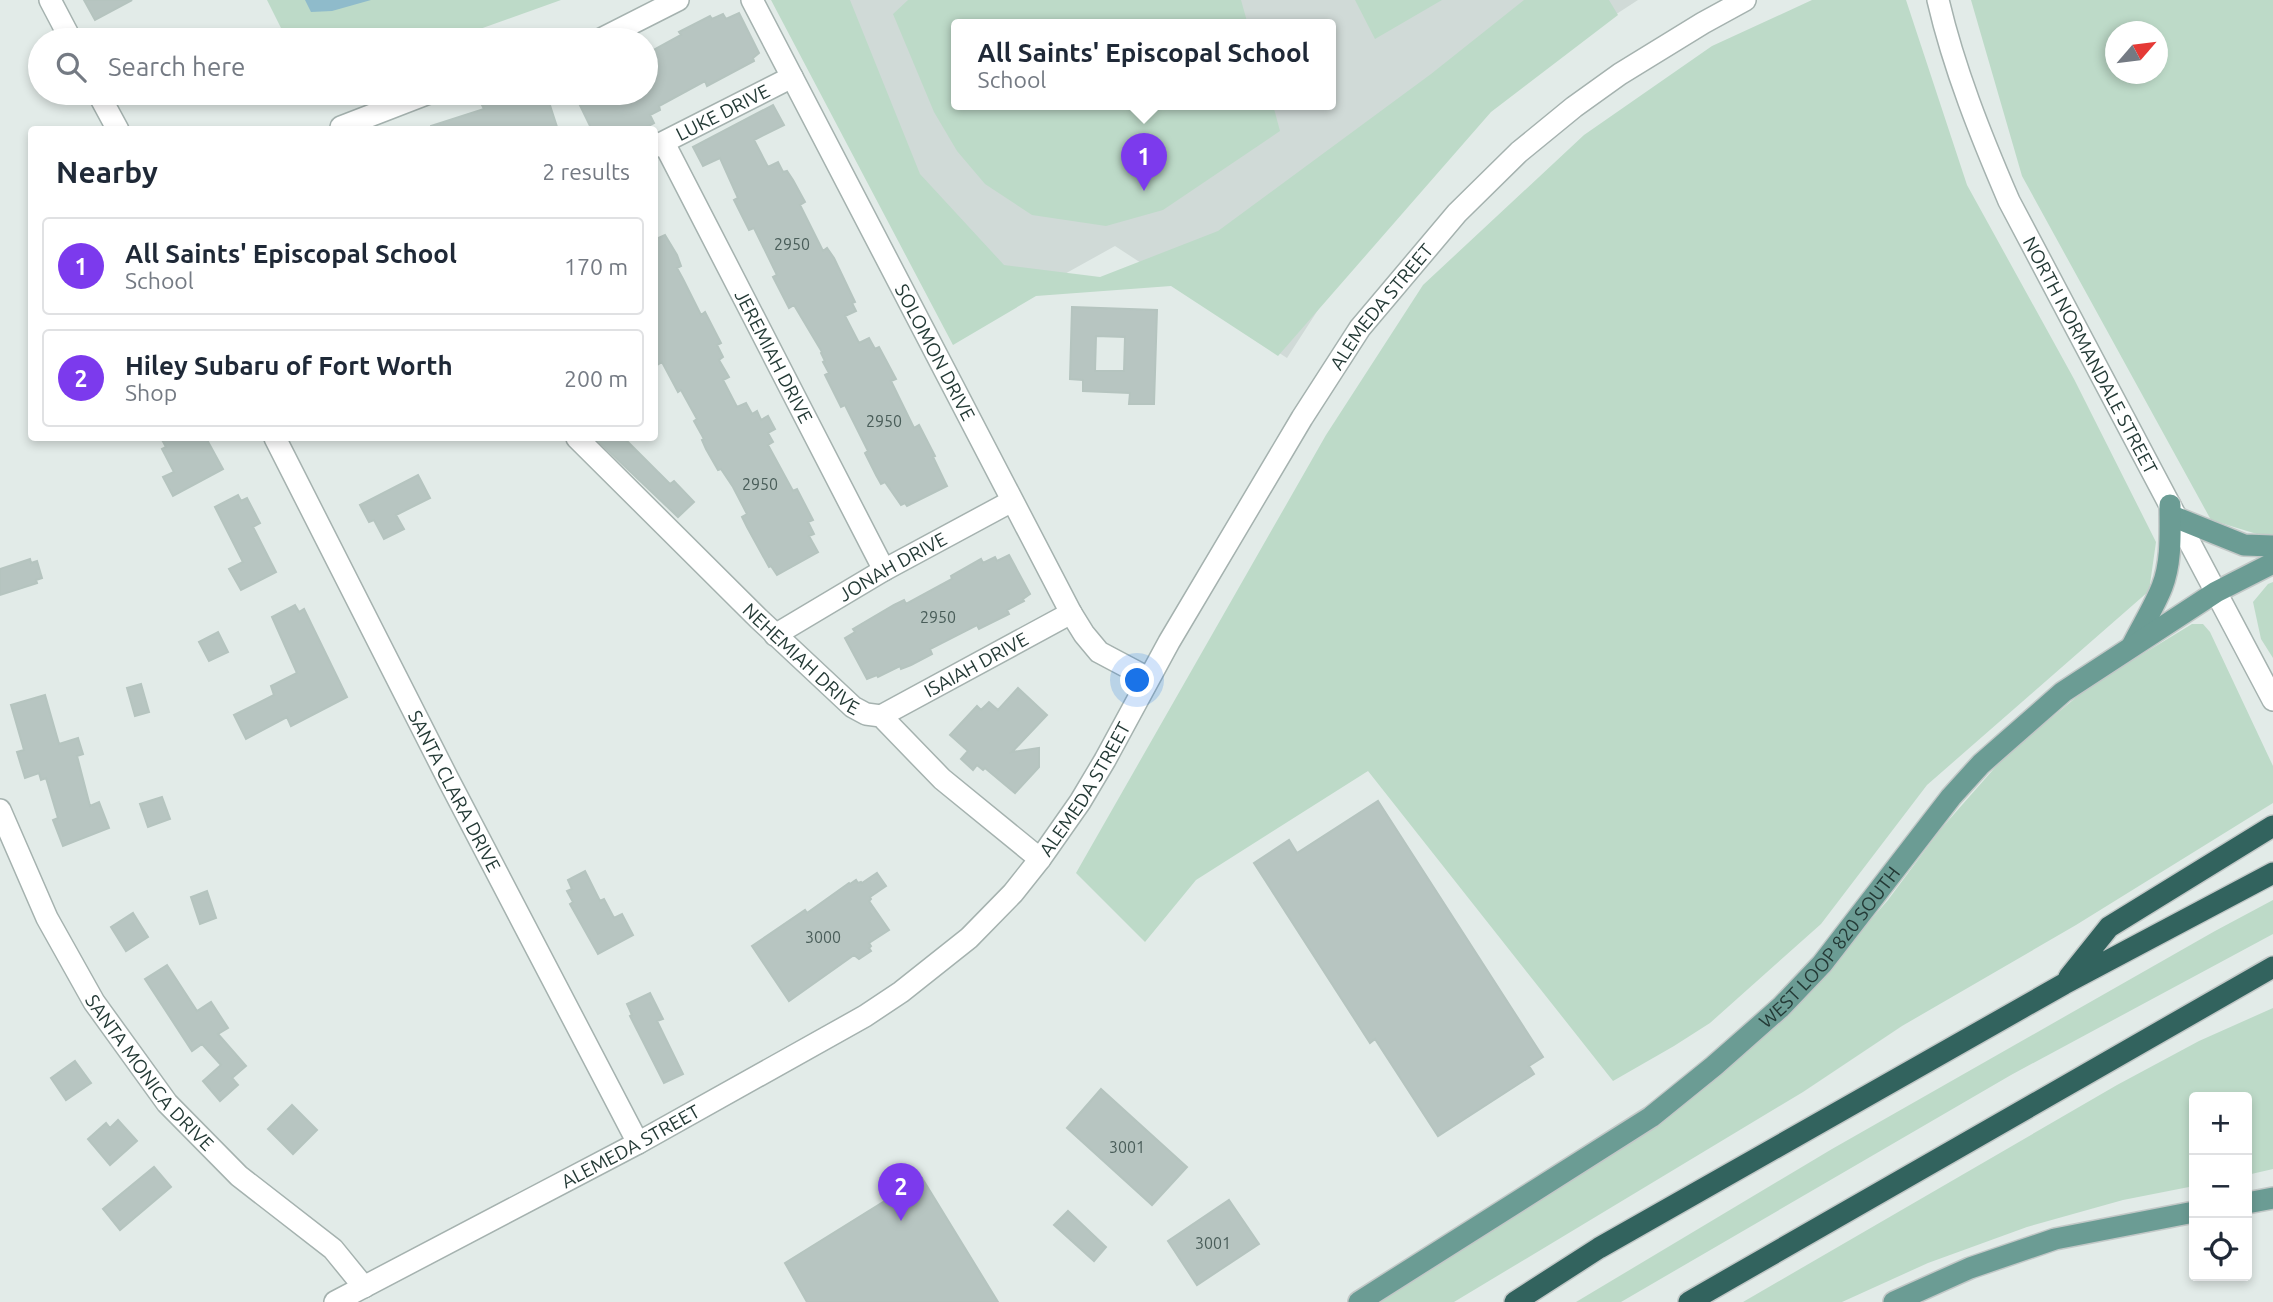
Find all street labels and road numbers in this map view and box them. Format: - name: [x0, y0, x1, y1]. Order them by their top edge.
- street label: LUKE DRIVE: [672, 79, 773, 145]
- street label: NORTH NORMANDALE STREET: [2019, 233, 2163, 478]
- street label: ALEMEDA STREET: [1325, 239, 1438, 374]
- street label: SOLOMON DRIVE: [891, 280, 980, 424]
- street label: JEREMIAH DRIVE: [731, 286, 817, 427]
- street label: JONAH DRIVE: [834, 527, 950, 606]
- street label: NEHEMIAH DRIVE: [739, 599, 863, 719]
- street label: ISAIAH DRIVE: [920, 627, 1032, 702]
- street label: SANTA CLARA DRIVE: [404, 707, 505, 875]
- street label: ALEMEDA STREET: [1035, 718, 1135, 860]
- street label: WEST LOOP 820 SOUTH: [1754, 862, 1904, 1032]
- street label: SANTA MONICA DRIVE: [81, 991, 218, 1155]
- street label: ALEMEDA STREET: [557, 1100, 704, 1192]

